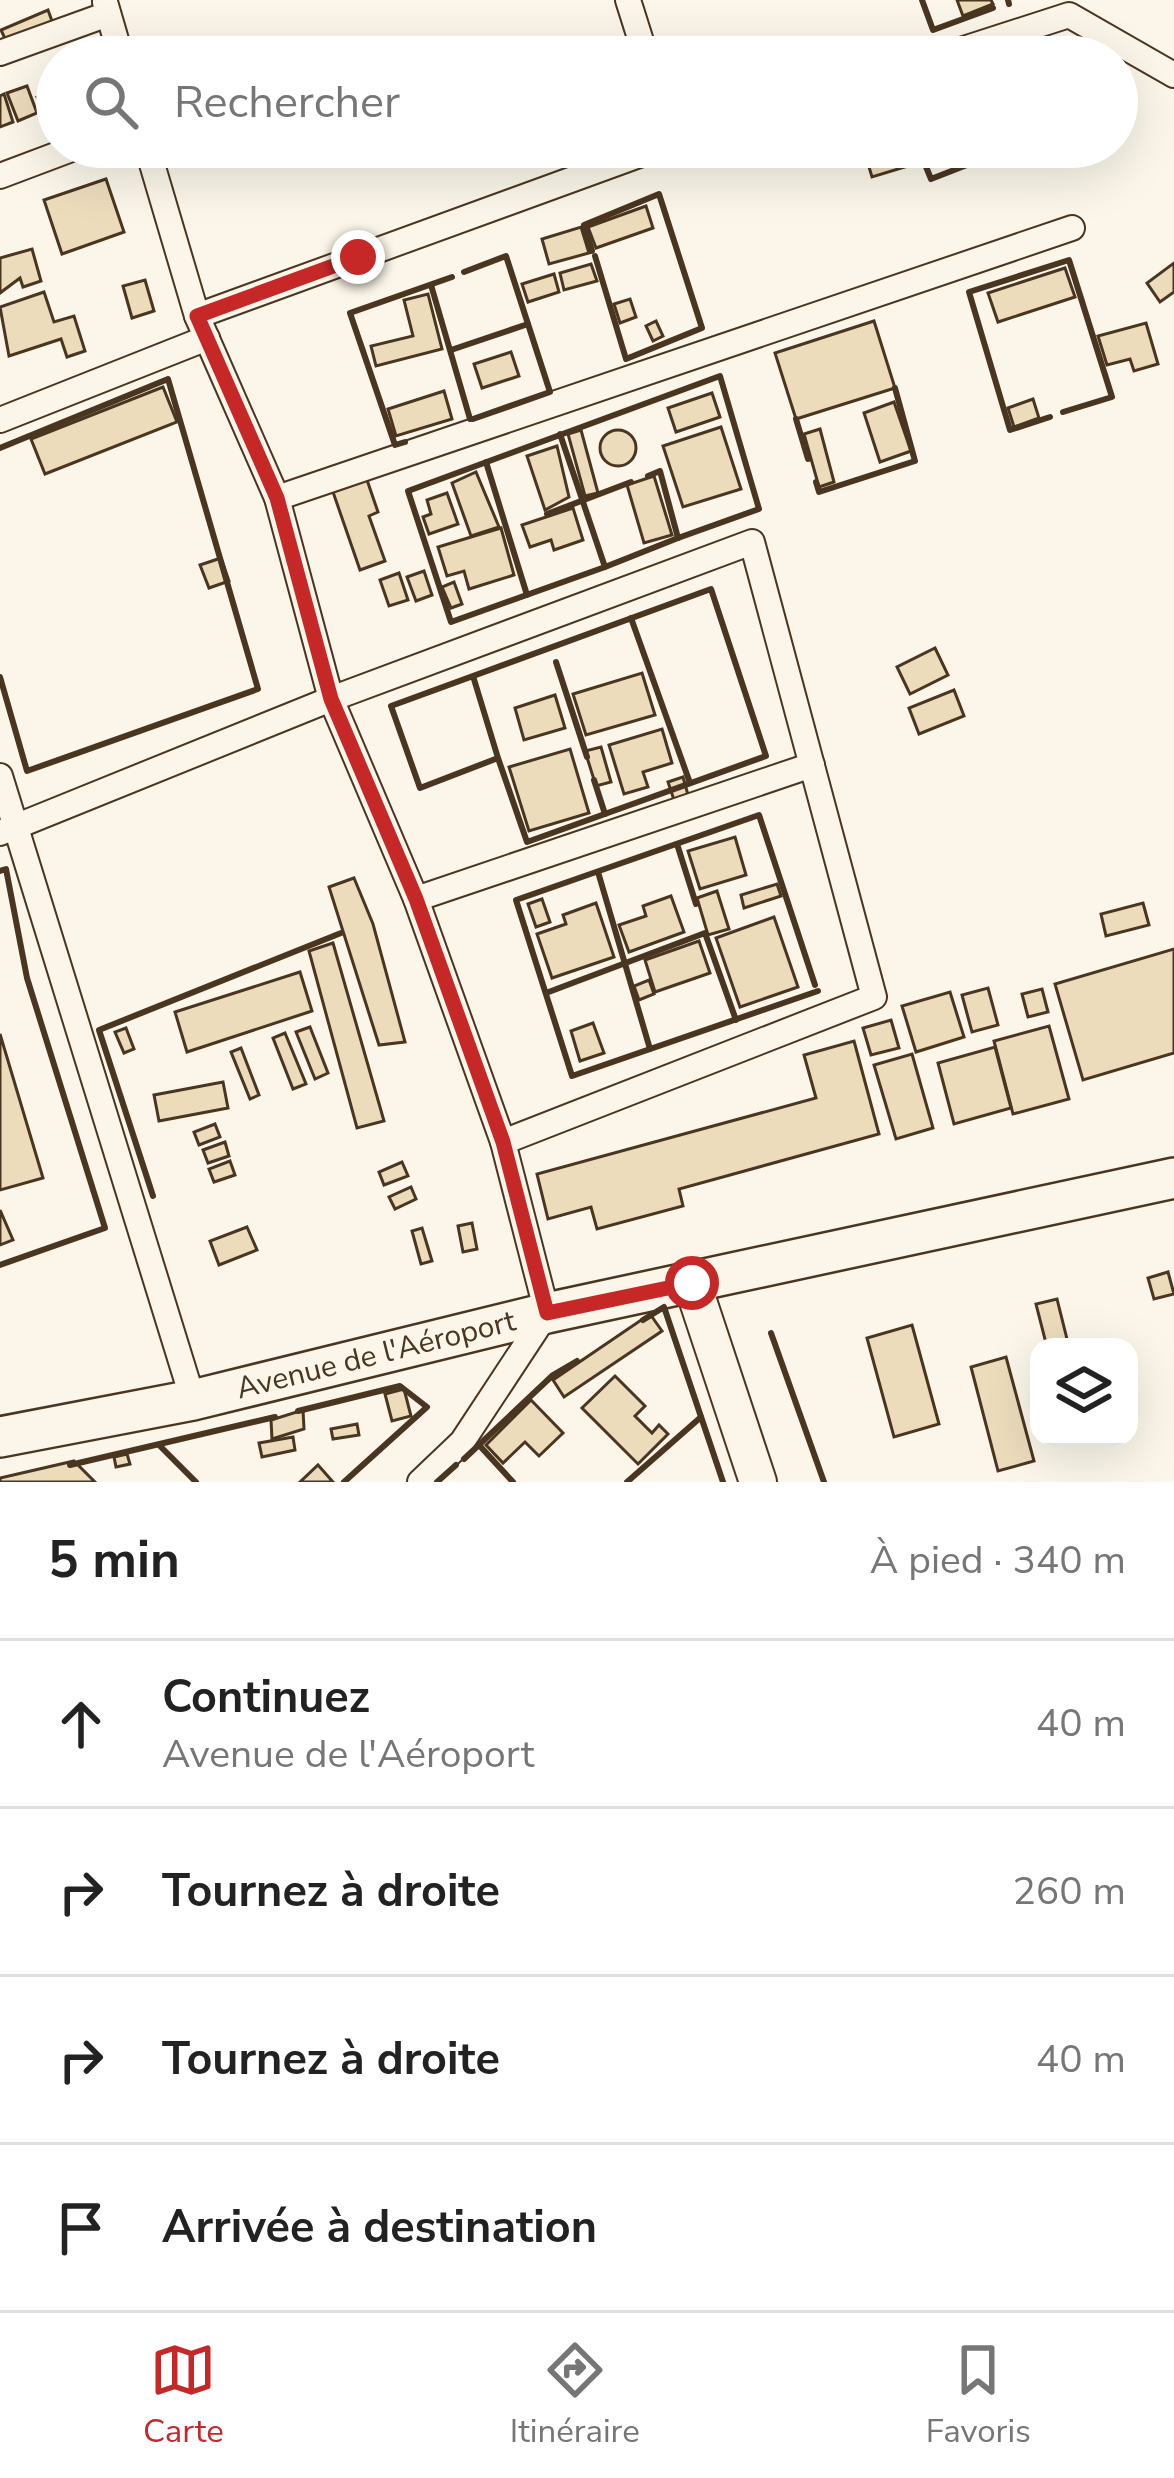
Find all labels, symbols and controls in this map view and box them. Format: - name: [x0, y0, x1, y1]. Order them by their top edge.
- search box: [36, 36, 1138, 168]
- icon: search: [78, 69, 144, 135]
- text: Rechercher: [174, 72, 400, 133]
- route end: [331, 230, 385, 284]
- route start: [665, 1256, 719, 1310]
- street label: Avenue de l'Aéroport: [232, 1300, 520, 1410]
- map controls: [1030, 1338, 1138, 1446]
- button: layers: [1030, 1338, 1138, 1446]
- text: 5 min: [48, 1525, 180, 1595]
- text: À pied · 340 m: [870, 1534, 1126, 1587]
- text: Continuez: [162, 1667, 370, 1728]
- icon: ahead: [48, 1691, 114, 1757]
- text: 40 m: [1036, 1697, 1126, 1750]
- text: Avenue de l'Aéroport: [162, 1728, 534, 1781]
- icon: right: [48, 1859, 114, 1925]
- text: Tournez à droite: [162, 1861, 500, 1922]
- text: 260 m: [1012, 1865, 1126, 1918]
- icon: right: [48, 2027, 114, 2093]
- text: Tournez à droite: [162, 2029, 500, 2090]
- text: 40 m: [1036, 2033, 1126, 2086]
- icon: arrive: [48, 2195, 114, 2261]
- text: Arrivée à destination: [162, 2197, 597, 2258]
- tab: Carte: [143, 2337, 224, 2454]
- tab: Itinéraire: [510, 2337, 640, 2454]
- tab: Favoris: [926, 2337, 1031, 2454]

